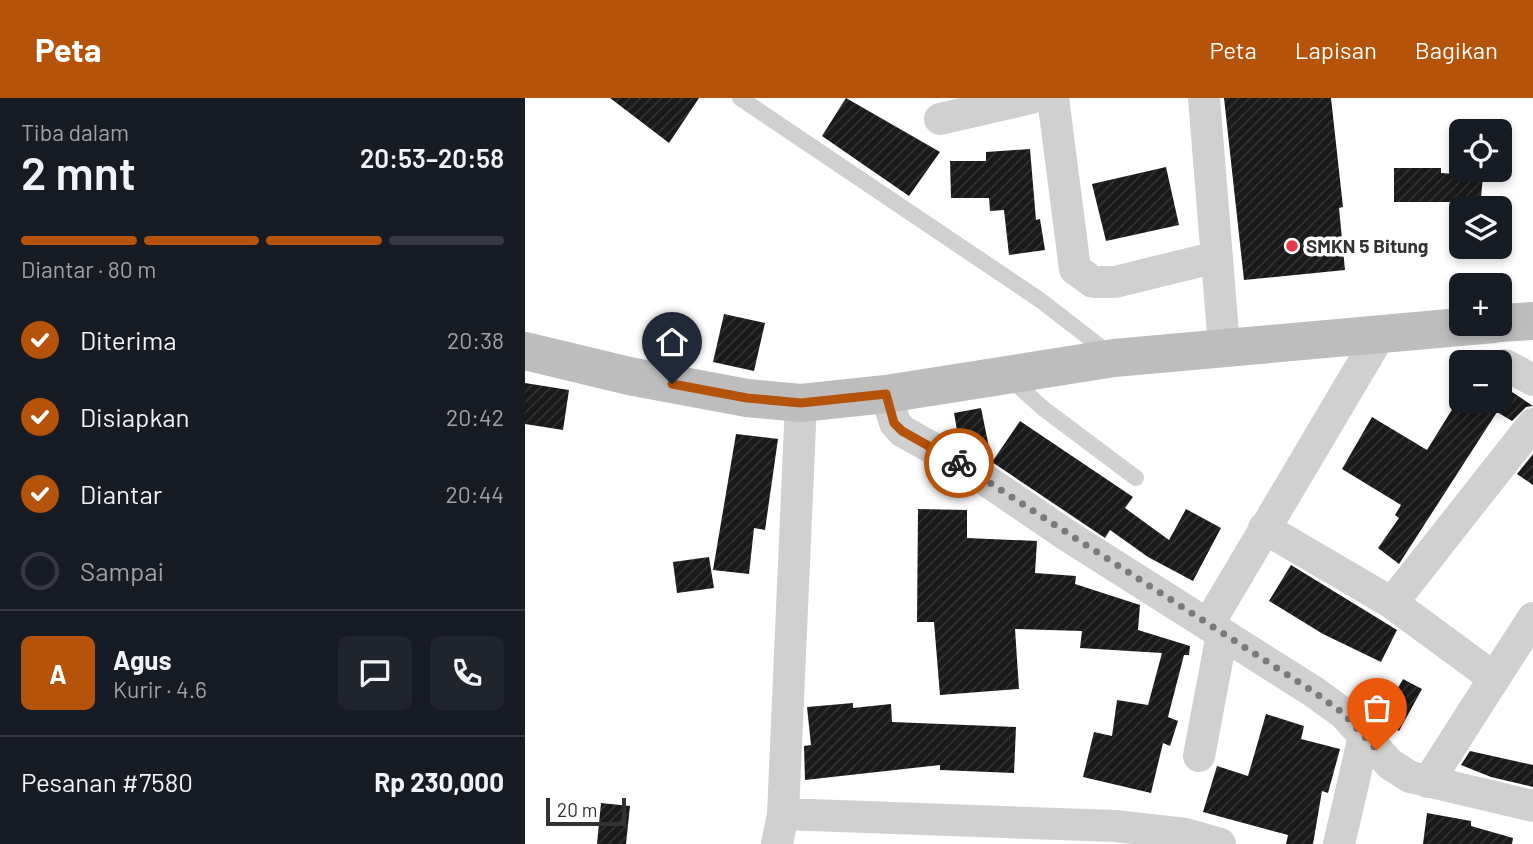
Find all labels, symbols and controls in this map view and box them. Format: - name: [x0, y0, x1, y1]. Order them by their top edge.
- text: Peta: [35, 29, 101, 69]
- text: Peta: [1209, 35, 1257, 64]
- text: Lapisan: [1295, 35, 1377, 64]
- text: Bagikan: [1415, 35, 1498, 64]
- text: Tiba dalam: [21, 118, 129, 146]
- map controls: [1449, 119, 1512, 413]
- button: locate: [1449, 119, 1512, 182]
- text: 20:53–20:58: [360, 142, 504, 173]
- text: 2 mnt: [21, 144, 136, 199]
- button: layers: [1449, 196, 1512, 259]
- place label: SMKN 5 Bitung: [1306, 234, 1428, 257]
- marker: SMKN 5 Bitung: [1284, 238, 1300, 254]
- text: Diantar · 80 m: [21, 255, 156, 283]
- button: +: [1449, 273, 1512, 336]
- pin: [642, 312, 702, 384]
- icon: check: [21, 321, 59, 359]
- icon: home: [653, 323, 691, 361]
- text: Diterima: [80, 324, 177, 355]
- text: 20:38: [447, 326, 504, 354]
- button: −: [1449, 350, 1512, 413]
- icon: check: [21, 398, 59, 436]
- text: Disiapkan: [80, 401, 190, 432]
- text: 20:42: [446, 403, 504, 431]
- courier: [924, 428, 994, 498]
- icon: bike: [940, 444, 978, 482]
- icon: check: [21, 475, 59, 513]
- text: Diantar: [80, 478, 162, 509]
- text: 20:44: [446, 480, 504, 508]
- text: Sampai: [80, 555, 164, 586]
- button: chat: [338, 636, 412, 710]
- button: phone: [430, 636, 504, 710]
- text: Agus: [113, 644, 172, 675]
- text: A: [49, 658, 67, 689]
- text: Kurir · 4.6: [113, 675, 207, 703]
- pin: [1347, 678, 1407, 750]
- icon: bag: [1358, 689, 1396, 727]
- text: Pesanan #7580: [21, 766, 193, 797]
- text: Rp 230,000: [374, 766, 504, 797]
- scale bar: [546, 795, 627, 827]
- text: 20 m: [557, 798, 597, 821]

